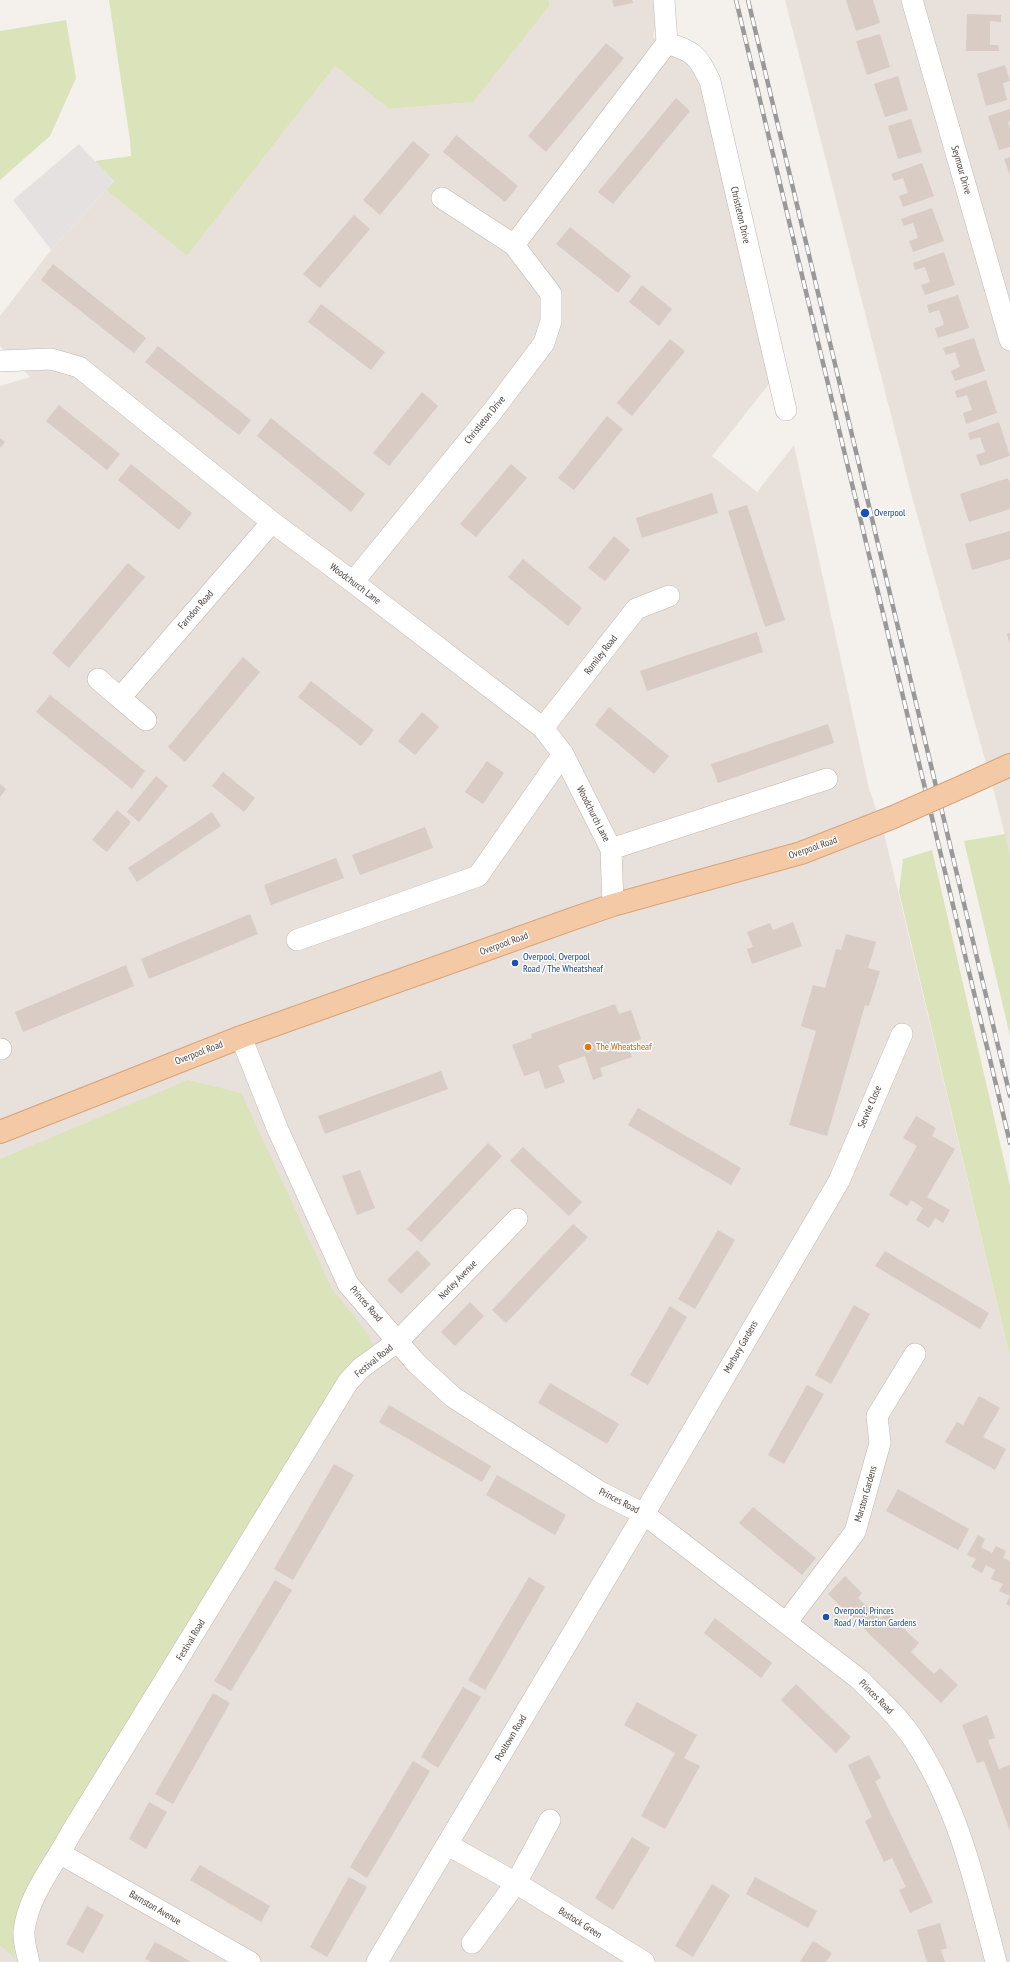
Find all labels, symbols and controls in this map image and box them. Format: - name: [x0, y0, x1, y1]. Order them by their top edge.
- street label: Seymour Drive: [948, 144, 974, 196]
- street label: Christleton Drive: [728, 185, 752, 245]
- street label: Christleton Drive: [462, 394, 508, 446]
- marker: Overpool: [859, 507, 871, 519]
- place label: Overpool: [874, 507, 905, 519]
- street label: Woodchurch Lane: [327, 561, 383, 607]
- street label: Farndon Road: [176, 588, 216, 632]
- street label: Romiley Road: [582, 633, 620, 677]
- street label: Woodchurch Lane: [574, 784, 612, 844]
- street label: Overpool Road: [787, 834, 839, 862]
- street label: Overpool Road: [478, 930, 530, 958]
- place label: Overpool, Overpool Road / The Wheatsheaf: [523, 951, 603, 974]
- marker: Overpool, Overpool Road / The Wheatsheaf: [510, 958, 520, 968]
- street label: Overpool Road: [173, 1038, 225, 1068]
- place label: The Wheatsheaf: [596, 1041, 652, 1053]
- marker: The Wheatsheaf: [583, 1042, 593, 1052]
- street label: Servite Close: [856, 1084, 884, 1130]
- street label: Norley Avenue: [436, 1258, 480, 1302]
- street label: Princes Road: [347, 1284, 385, 1324]
- street label: Marbury Gardens: [721, 1319, 761, 1375]
- street label: Festival Road: [352, 1342, 396, 1380]
- street label: Marston Gardens: [852, 1465, 880, 1523]
- street label: Princes Road: [597, 1486, 641, 1516]
- place label: Overpool, Princes Road / Marston Gardens: [834, 1605, 916, 1628]
- marker: Overpool, Princes Road / Marston Gardens: [821, 1612, 831, 1622]
- street label: Festival Road: [174, 1617, 208, 1663]
- street label: Princes Road: [856, 1677, 896, 1717]
- street label: Pooltown Road: [493, 1713, 529, 1763]
- street label: Barnston Avenue: [127, 1888, 183, 1928]
- street label: Bostock Green: [556, 1905, 604, 1941]

